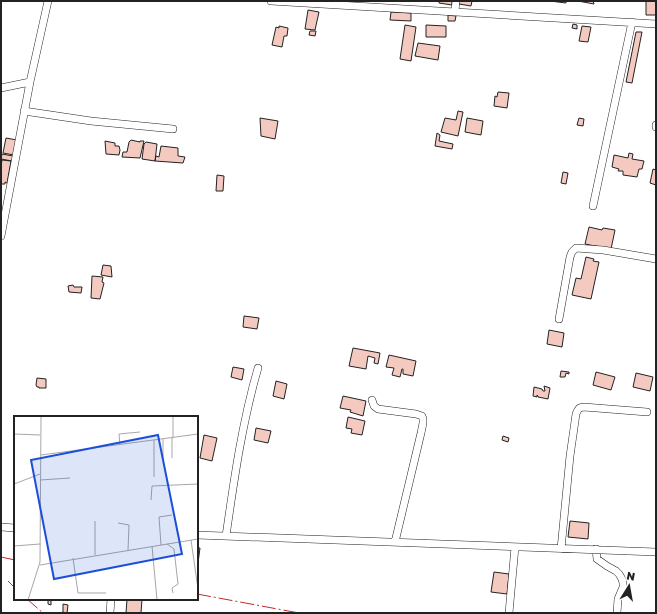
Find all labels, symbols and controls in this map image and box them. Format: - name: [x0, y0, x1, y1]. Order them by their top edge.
- inset map: [14, 416, 198, 600]
- north arrow: [609, 566, 649, 606]
- text: N: [626, 569, 636, 583]

